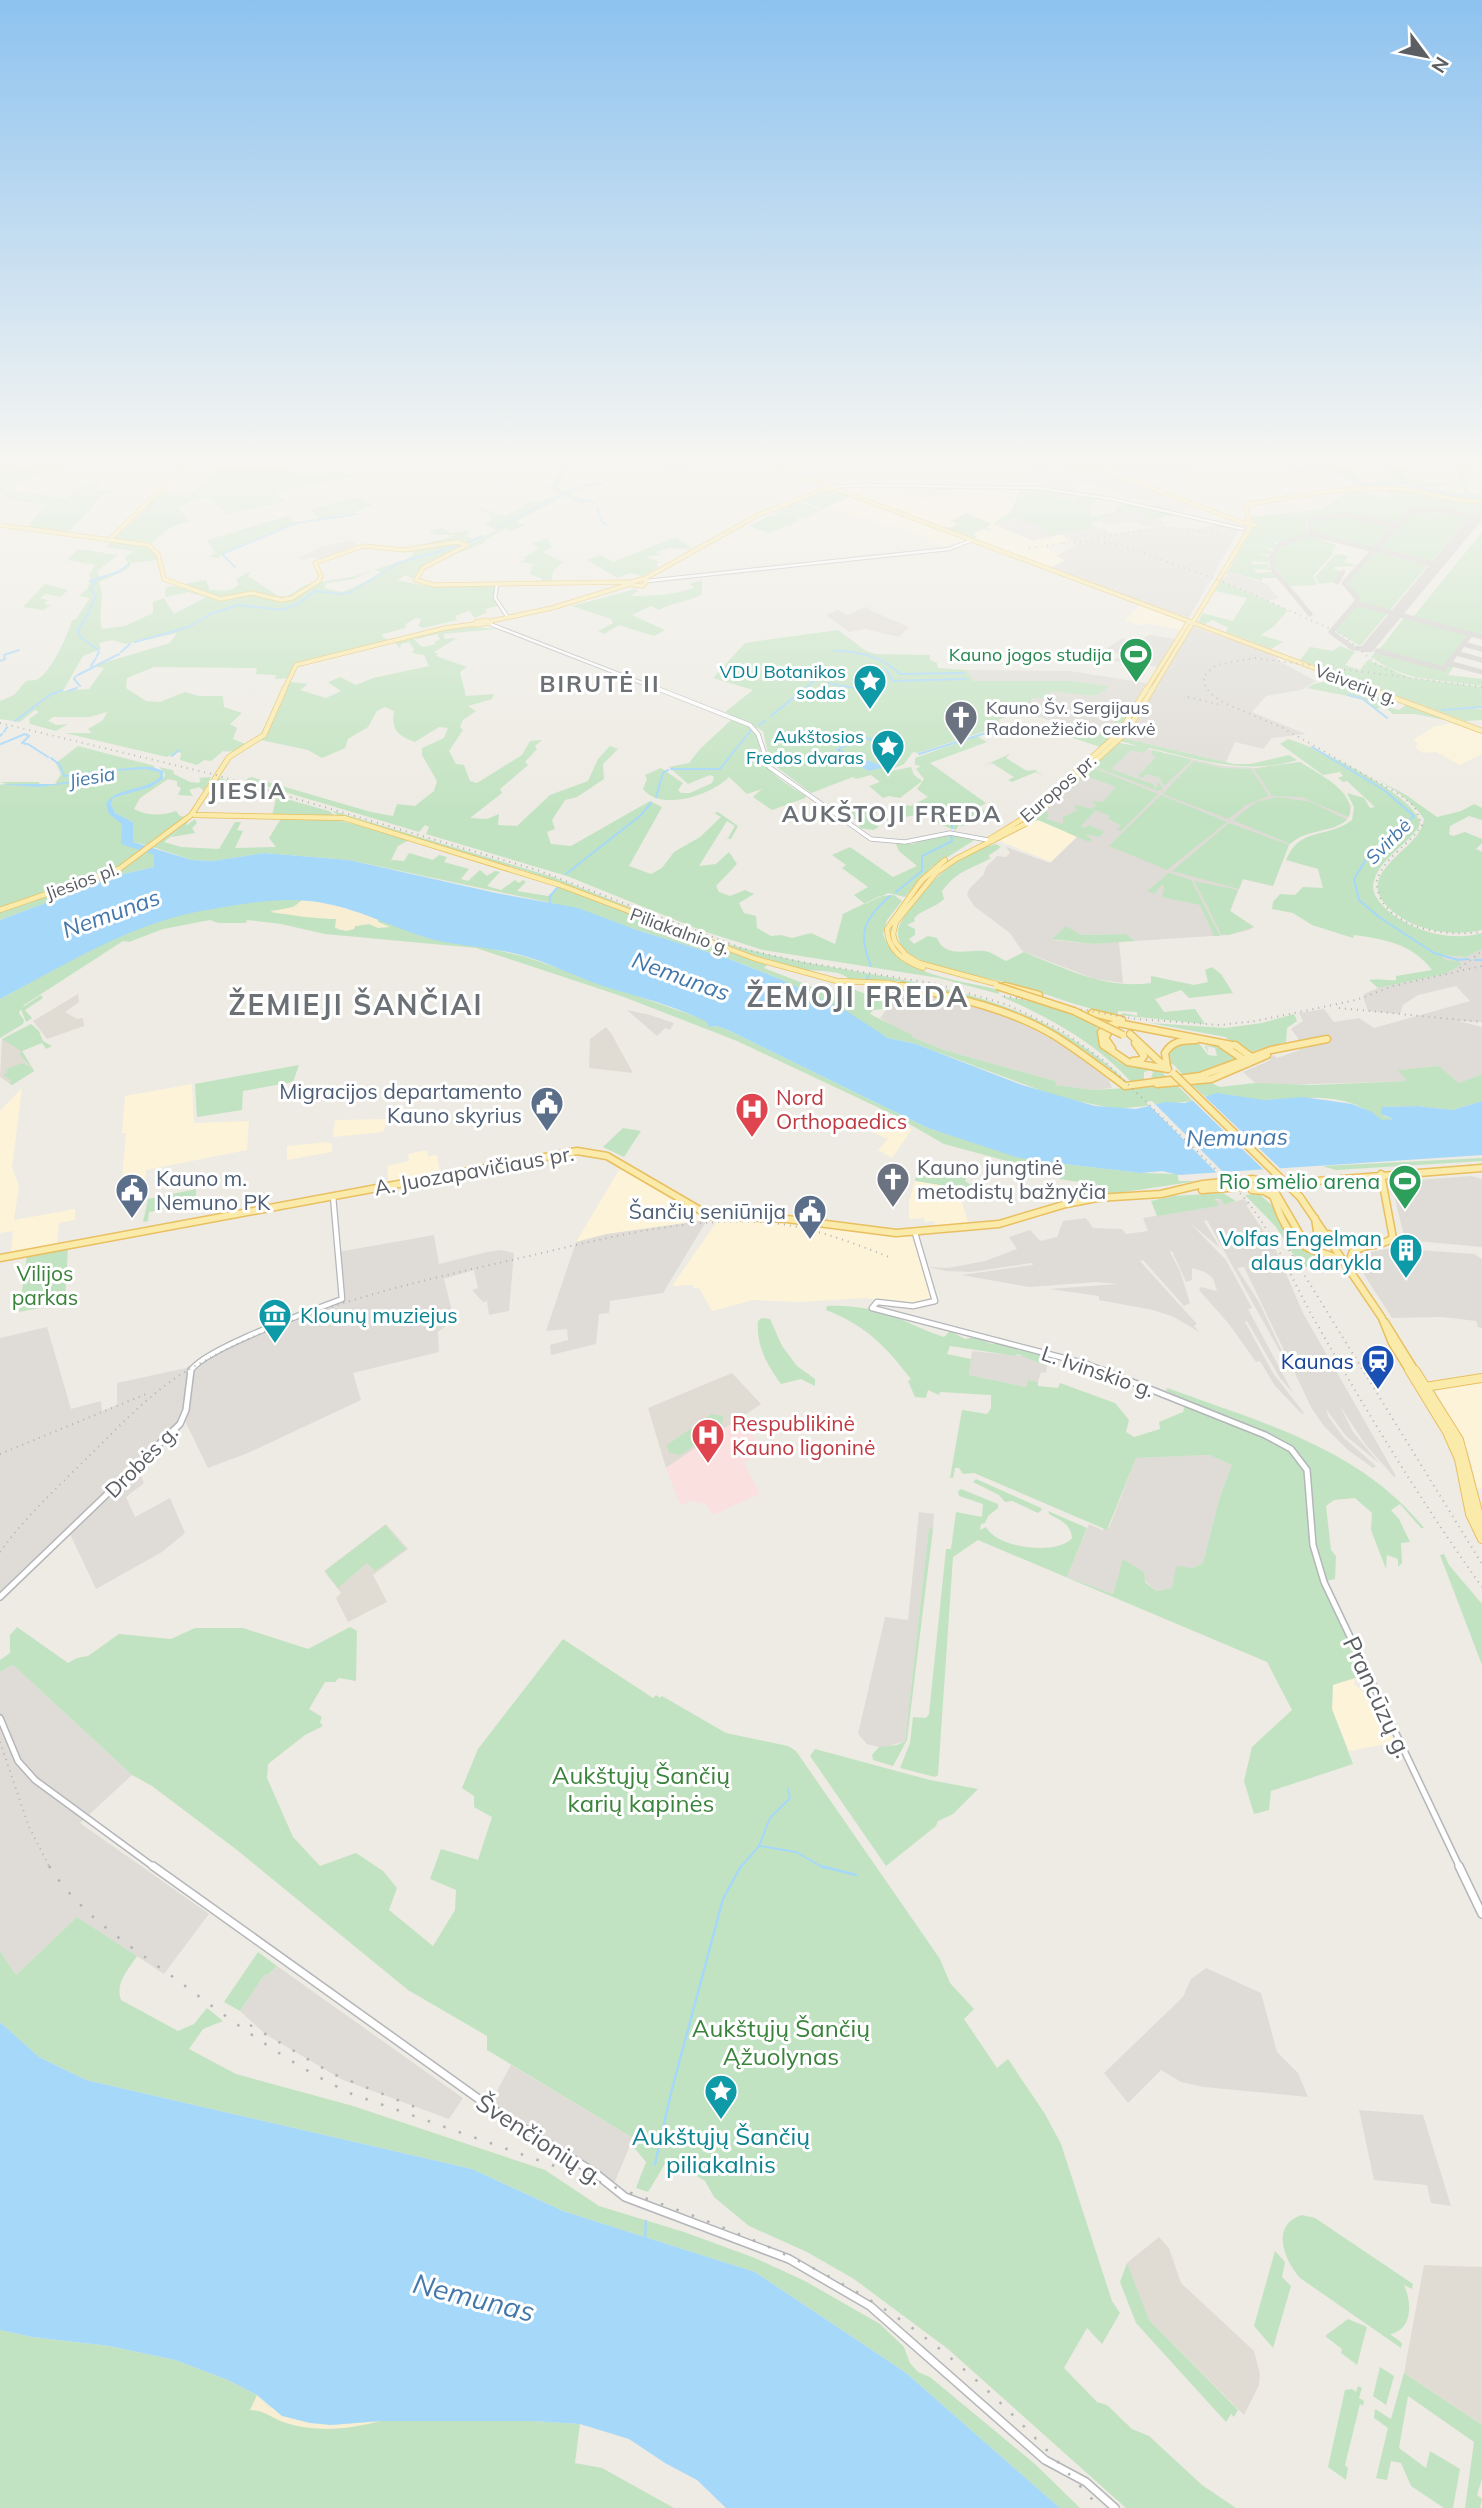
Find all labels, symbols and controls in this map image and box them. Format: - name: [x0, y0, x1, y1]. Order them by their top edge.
- north arrow: [1391, 21, 1461, 91]
- text: N: [1426, 53, 1454, 77]
- sports icon: Kauno jogos studija: [1117, 635, 1155, 684]
- place label: Kauno jogos studija: [949, 643, 1112, 666]
- street label: Veiverių g.: [1312, 659, 1400, 709]
- place label: VDU Botanikos sodas: [720, 660, 846, 704]
- place icon: VDU Botanikos sodas: [851, 662, 889, 711]
- district label: BIRUTĖ II: [540, 669, 660, 698]
- place label: Kauno Šv. Sergijaus Radonežiečio cerkvė: [986, 696, 1155, 740]
- church icon: Kauno Šv. Sergijaus Radonežiečio cerkvė: [942, 698, 980, 747]
- place label: Aukštosios Fredos dvaras: [746, 725, 864, 769]
- place icon: Aukštosios Fredos dvaras: [869, 727, 907, 776]
- street label: Europos pr.: [1015, 749, 1101, 827]
- water label: Jiesia: [65, 761, 117, 793]
- district label: JIESIA: [209, 776, 287, 805]
- district label: AUKŠTOJI FREDA: [782, 799, 1002, 828]
- water label: Svirbė: [1360, 813, 1416, 869]
- street label: Jiesios pl.: [42, 857, 122, 905]
- water label: Nemunas: [58, 882, 164, 944]
- street label: Piliakalnio g.: [627, 902, 733, 960]
- water label: Nemunas: [628, 945, 734, 1007]
- district label: ŽEMOJI FREDA: [746, 979, 970, 1014]
- district label: ŽEMIEJI ŠANČIAI: [229, 987, 483, 1022]
- place label: Migracijos departamento Kauno skyrius: [279, 1078, 522, 1128]
- public building icon: Migracijos departamento Kauno skyrius: [528, 1084, 566, 1133]
- place label: Nord Orthopaedics: [776, 1084, 907, 1134]
- hospital icon: Nord Orthopaedics: [733, 1090, 771, 1139]
- water label: Nemunas: [1186, 1122, 1288, 1152]
- street label: A. Juozapavičiaus pr.: [372, 1140, 576, 1200]
- place label: Kauno jungtinė metodistų bažnyčia: [917, 1154, 1106, 1204]
- church icon: Kauno jungtinė metodistų bažnyčia: [874, 1160, 912, 1209]
- sports icon: Rio smėlio arena: [1386, 1162, 1424, 1211]
- place label: Kauno m. Nemuno PK: [156, 1165, 271, 1215]
- place label: Rio smėlio arena: [1219, 1168, 1380, 1194]
- public building icon: Kauno m. Nemuno PK: [113, 1171, 151, 1220]
- public building icon: Šančių seniūnija: [791, 1192, 829, 1241]
- place label: Šančių seniūnija: [629, 1198, 786, 1224]
- place label: Volfas Engelman alaus darykla: [1219, 1225, 1382, 1275]
- building icon: Volfas Engelman alaus darykla: [1387, 1231, 1425, 1280]
- park label: Vilijos parkas: [12, 1260, 78, 1310]
- museum icon: Klounų muziejus: [256, 1296, 294, 1345]
- place label: Klounų muziejus: [300, 1302, 458, 1328]
- street label: L. Ivinskio g.: [1038, 1340, 1158, 1402]
- station icon: Kaunas: [1359, 1342, 1397, 1391]
- place label: Kaunas: [1281, 1348, 1354, 1374]
- place label: Respublikinė Kauno ligoninė: [732, 1410, 876, 1460]
- hospital icon: Respublikinė Kauno ligoninė: [689, 1416, 727, 1465]
- street label: Drobės g.: [99, 1419, 183, 1503]
- street label: Prancūzų g.: [1337, 1631, 1419, 1763]
- park label: Aukštųjų Šančių karių kapinės: [552, 1760, 730, 1818]
- park label: Aukštųjų Šančių Ąžuolynas: [692, 2013, 870, 2071]
- place icon: Aukštųjų Šančių piliakalnis: [702, 2072, 740, 2121]
- street label: Švenčionių g.: [471, 2087, 609, 2191]
- place label: Aukštųjų Šančių piliakalnis: [632, 2121, 810, 2179]
- water label: Nemunas: [410, 2265, 538, 2329]

